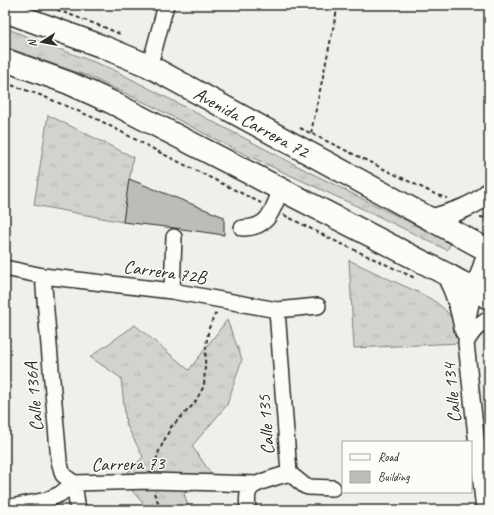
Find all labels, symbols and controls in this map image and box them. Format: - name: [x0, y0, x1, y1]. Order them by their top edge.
- north arrow: [22, 22, 62, 62]
- text: N: [24, 37, 40, 49]
- street label: Avenida Carrera 72: [189, 82, 314, 164]
- street label: Carrera 72B: [122, 254, 209, 290]
- street label: Calle 134: [437, 359, 467, 424]
- street label: Calle 136A: [19, 360, 49, 433]
- street label: Calle 135: [252, 393, 280, 456]
- legend: [342, 441, 472, 493]
- text: Road: [378, 449, 400, 465]
- street label: Carrera 73: [91, 451, 166, 477]
- text: Building: [378, 469, 410, 485]

